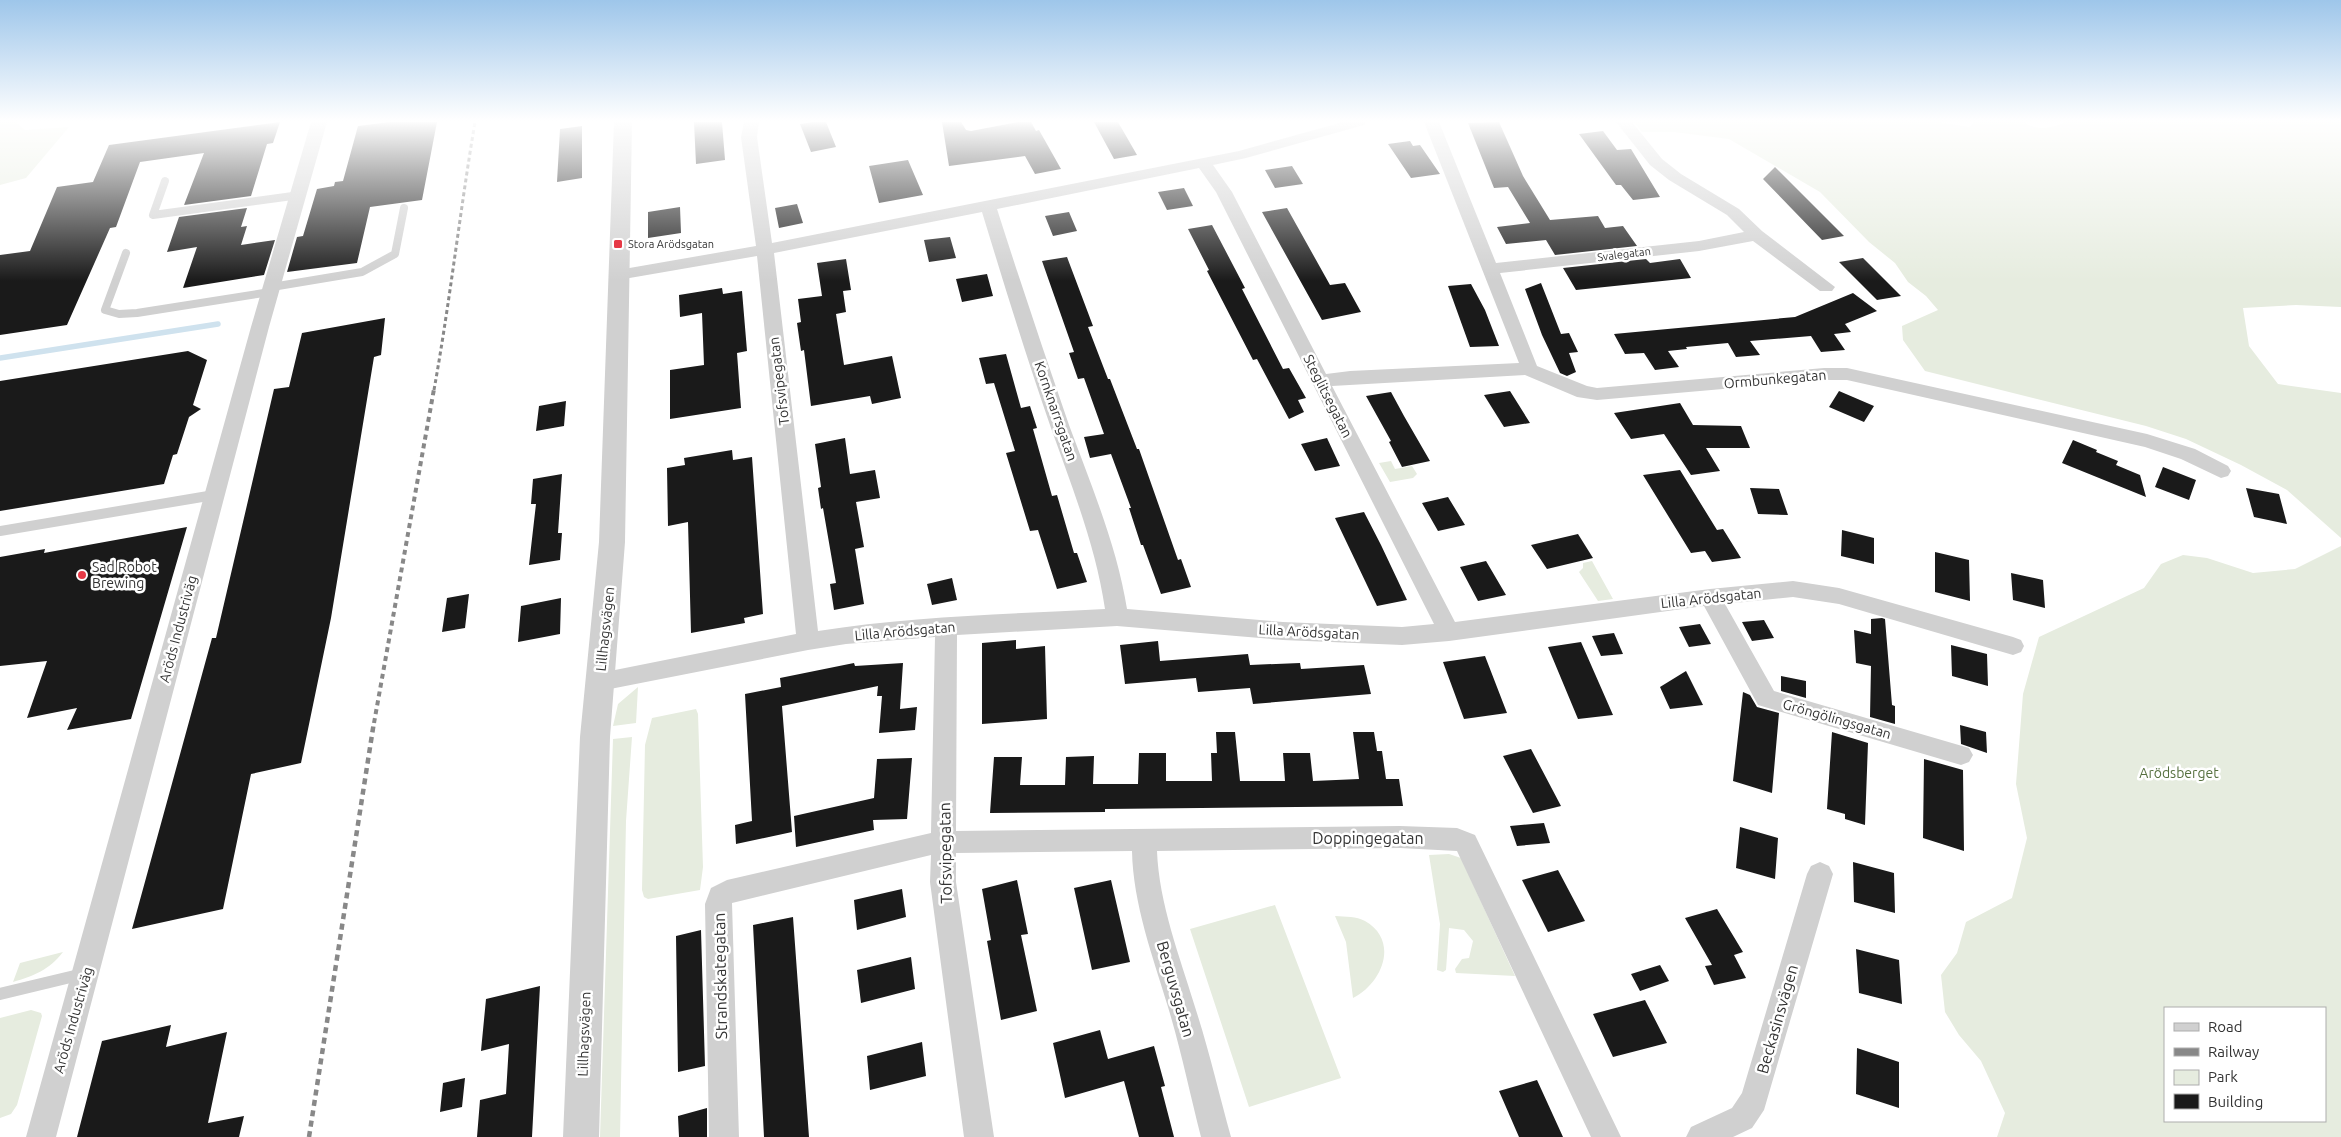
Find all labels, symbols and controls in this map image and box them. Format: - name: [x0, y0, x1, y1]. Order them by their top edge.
- marker: Stora Arödsgatan: [612, 238, 624, 250]
- place label: Stora Arödsgatan: [628, 238, 714, 250]
- street label: Svalegatan: [1597, 245, 1651, 263]
- street label: Tofsvipegatan: [766, 336, 792, 426]
- street label: Steglitsegatan: [1300, 352, 1356, 440]
- street label: Kornknarrsgatan: [1031, 359, 1081, 463]
- street label: Ormbunkegatan: [1723, 367, 1827, 391]
- place label: Sad Robot Brewing: [92, 559, 157, 591]
- marker: Sad Robot Brewing: [76, 569, 88, 581]
- street label: Aröds Industriväg: [156, 574, 200, 684]
- street label: Lilla Arödsgatan: [1660, 585, 1762, 611]
- street label: Lillhagsvägen: [593, 586, 617, 672]
- street label: Lilla Arödsgatan: [854, 619, 956, 643]
- street label: Lilla Arödsgatan: [1258, 621, 1360, 643]
- street label: Gröngölingsgatan: [1781, 696, 1893, 742]
- park label: Arödsberget: [2139, 765, 2219, 781]
- street label: Tofsvipegatan: [935, 802, 955, 904]
- street label: Doppingegatan: [1312, 829, 1424, 847]
- street label: Strandskategatan: [710, 912, 730, 1040]
- street label: Berguvsgatan: [1154, 939, 1198, 1039]
- street label: Beckasinsvägen: [1753, 962, 1801, 1076]
- street label: Aröds Industriväg: [50, 965, 96, 1075]
- street label: Lillhagsvägen: [575, 991, 593, 1077]
- legend: [2164, 1007, 2326, 1122]
- text: Road: [2208, 1018, 2243, 1035]
- text: Railway: [2208, 1043, 2259, 1060]
- text: Park: [2208, 1068, 2238, 1085]
- text: Building: [2208, 1093, 2263, 1110]

